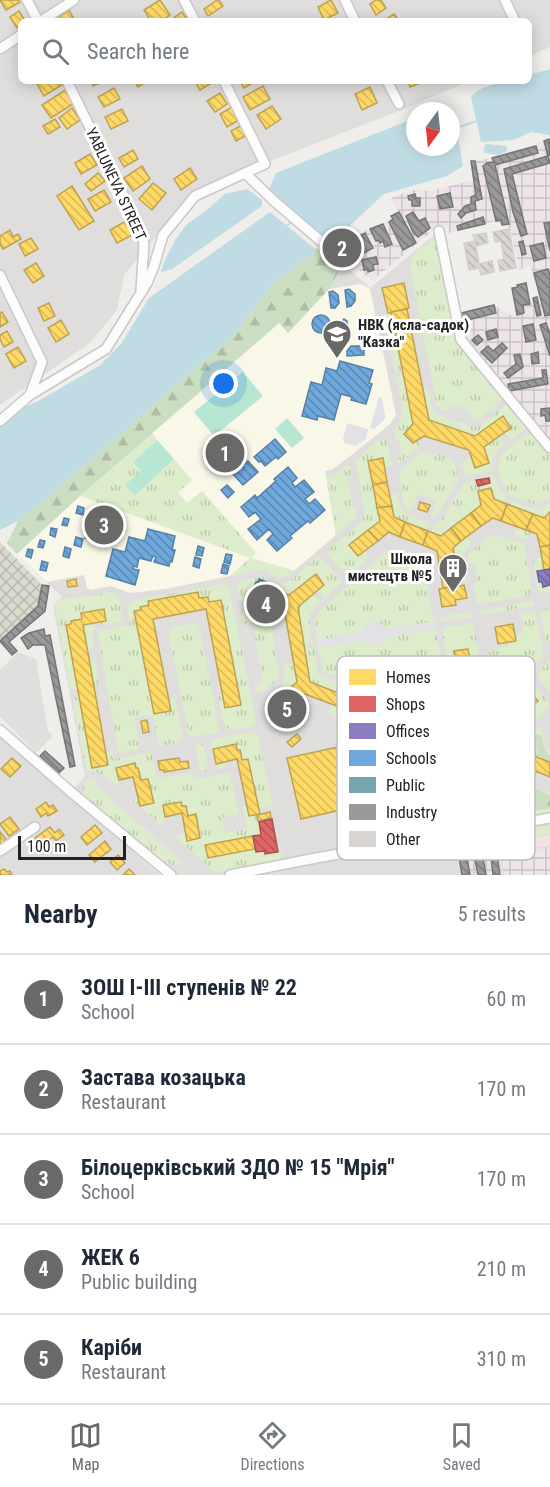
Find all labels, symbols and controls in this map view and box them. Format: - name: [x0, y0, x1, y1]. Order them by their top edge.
- search box: [18, 18, 532, 84]
- icon: search: [39, 35, 72, 68]
- text: Search here: [87, 39, 189, 64]
- north arrow: [406, 102, 460, 156]
- street label: YABLUNEVA STREET: [82, 125, 150, 243]
- pin: 2: [322, 226, 362, 270]
- place label: НВК (ясла-садок) "Казка": [358, 316, 469, 351]
- school or university icon: НВК (ясла-садок) "Казка": [321, 318, 353, 360]
- your location: [209, 369, 238, 398]
- pin: 1: [206, 430, 244, 476]
- pin: 3: [84, 502, 124, 548]
- place label: Школа мистецтв №5: [348, 550, 432, 585]
- building icon: Школа мистецтв №5: [437, 552, 469, 594]
- pin: 4: [246, 582, 286, 626]
- legend: [337, 656, 535, 860]
- text: Homes: [386, 668, 431, 687]
- pin: 5: [268, 686, 306, 732]
- text: Shops: [386, 695, 425, 714]
- text: Offices: [386, 722, 430, 741]
- text: Schools: [386, 749, 436, 768]
- text: Public: [386, 776, 425, 795]
- text: Industry: [386, 803, 437, 822]
- text: Other: [386, 830, 421, 849]
- scale bar: [18, 833, 126, 860]
- text: 100 m: [27, 837, 66, 856]
- text: Nearby: [24, 899, 98, 929]
- text: 5 results: [458, 902, 526, 926]
- text: ЗОШ І-ІІІ ступенів № 22: [81, 975, 297, 1000]
- text: 1: [38, 987, 49, 1011]
- text: 60 m: [487, 987, 526, 1011]
- text: School: [81, 1000, 135, 1024]
- text: Застава козацька: [81, 1065, 246, 1090]
- text: 2: [38, 1077, 49, 1101]
- text: 170 m: [477, 1077, 526, 1101]
- text: Restaurant: [81, 1090, 166, 1114]
- text: Білоцерківський ЗДО № 15 "Мрія": [81, 1155, 395, 1180]
- text: 3: [38, 1167, 49, 1191]
- text: 170 m: [477, 1167, 526, 1191]
- text: School: [81, 1180, 135, 1204]
- text: ЖЕК 6: [81, 1245, 140, 1270]
- text: 4: [38, 1257, 49, 1281]
- text: 210 m: [477, 1257, 526, 1281]
- text: Public building: [81, 1270, 197, 1294]
- text: Каріби: [81, 1335, 142, 1360]
- text: 5: [38, 1347, 49, 1371]
- text: 310 m: [477, 1347, 526, 1371]
- text: Restaurant: [81, 1360, 166, 1384]
- tab: Map: [69, 1419, 102, 1474]
- tab: Directions: [241, 1419, 304, 1474]
- tab: Saved: [443, 1419, 481, 1474]

